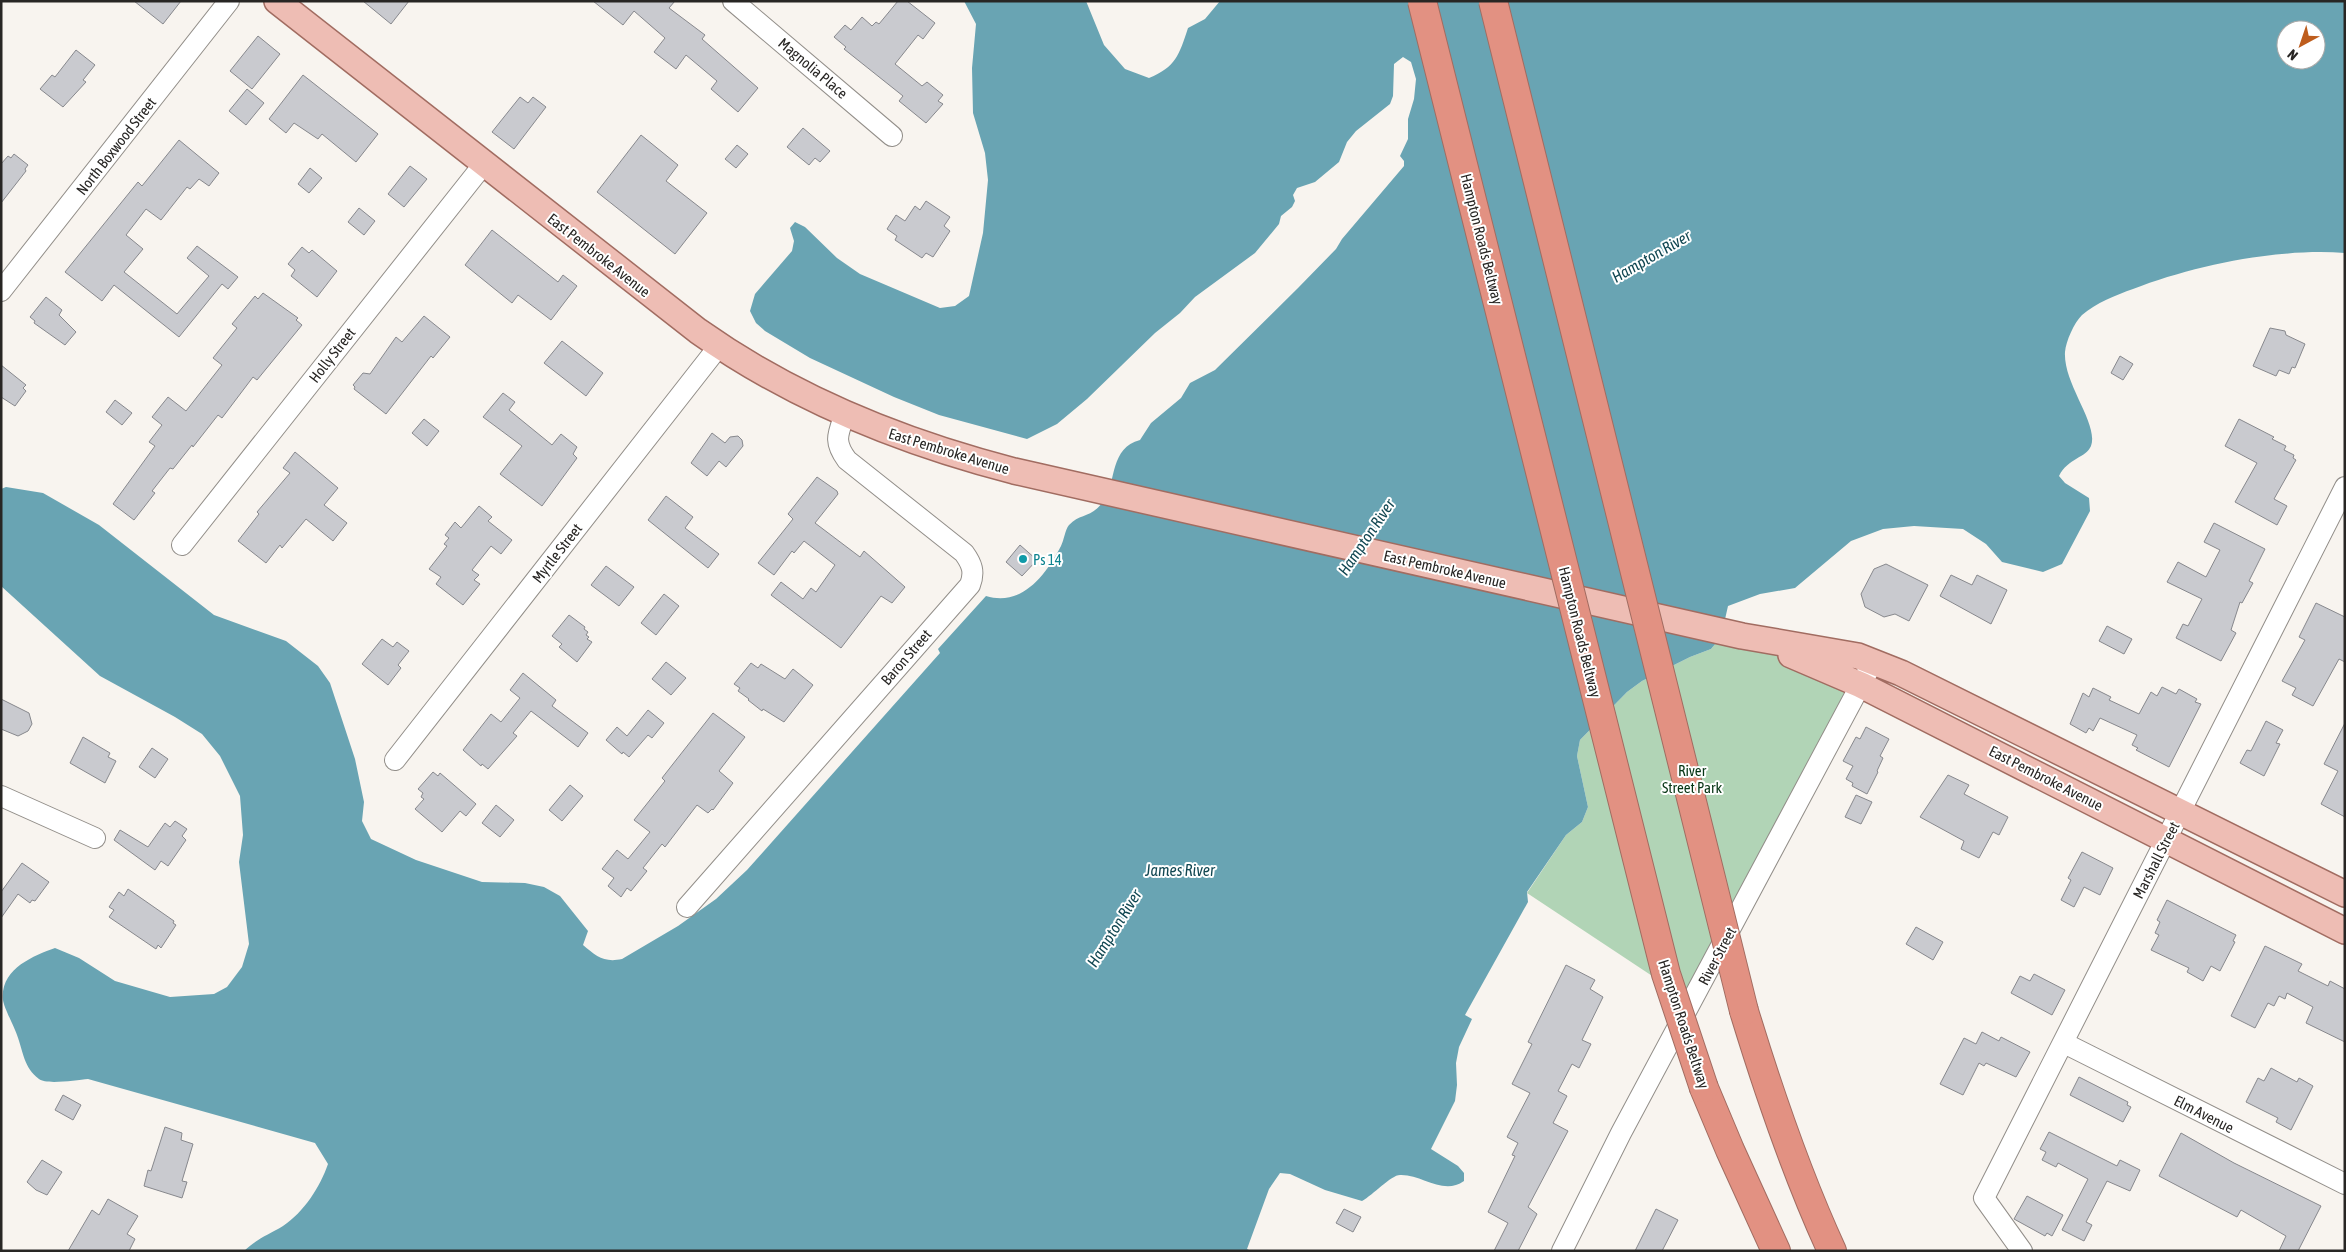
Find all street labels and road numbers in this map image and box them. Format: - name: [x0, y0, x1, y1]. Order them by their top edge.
- street label: Magnolia Place: [775, 34, 851, 102]
- street label: North Boxwood Street: [73, 94, 159, 198]
- street label: Hampton Roads Beltway: [1458, 172, 1506, 306]
- street label: East Pembroke Avenue: [544, 210, 654, 300]
- street label: Holly Street: [305, 324, 359, 386]
- street label: East Pembroke Avenue: [887, 425, 1011, 477]
- street label: Myrtle Street: [529, 520, 585, 586]
- street label: East Pembroke Avenue: [1382, 547, 1508, 591]
- street label: Hampton Roads Beltway: [1556, 565, 1604, 699]
- street label: Baron Street: [877, 626, 935, 688]
- street label: East Pembroke Avenue: [1986, 742, 2106, 814]
- street label: Marshall Street: [2129, 819, 2183, 901]
- street label: River Street: [1695, 924, 1739, 988]
- street label: Hampton Roads Beltway: [1655, 958, 1713, 1090]
- street label: Elm Avenue: [2171, 1092, 2237, 1136]

